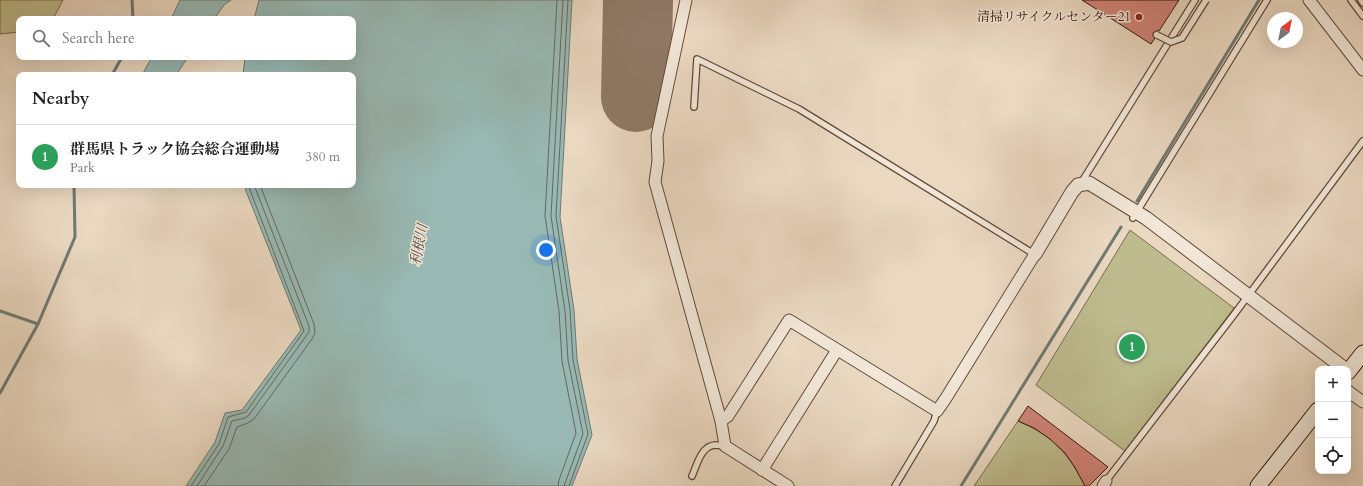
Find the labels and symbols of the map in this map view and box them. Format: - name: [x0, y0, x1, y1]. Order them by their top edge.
- place label: 清掃リサイクルセンター21: [977, 8, 1131, 26]
- marker: 清掃リサイクルセンター21: [1134, 12, 1144, 22]
- north arrow: [1267, 12, 1303, 48]
- water label: 利根川: [406, 221, 433, 267]
- your location: [536, 240, 556, 260]
- pin: 1: [1119, 332, 1145, 362]

